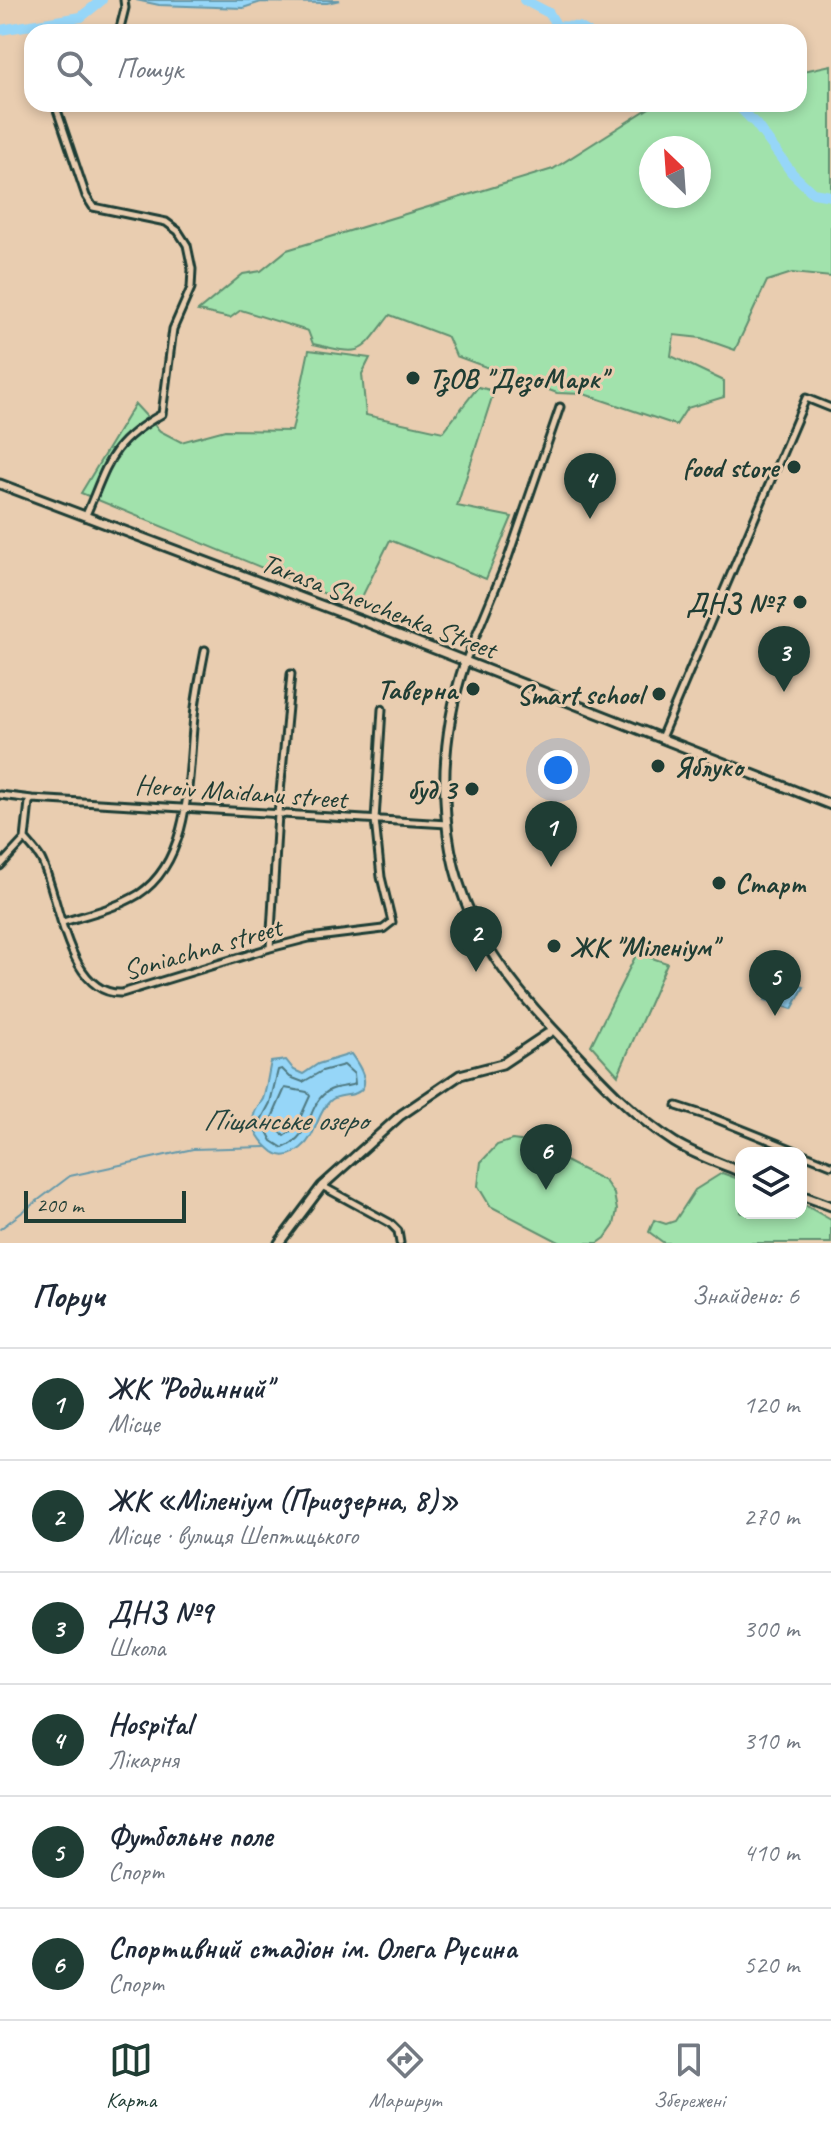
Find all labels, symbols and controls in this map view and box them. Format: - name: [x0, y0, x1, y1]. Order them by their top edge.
- search box: [24, 24, 807, 112]
- icon: search: [52, 46, 96, 90]
- text: Пошук: [116, 49, 183, 87]
- north arrow: [639, 136, 711, 208]
- place label: ТзОВ "ДезоМарк": [429, 361, 613, 397]
- marker: ТзОВ "ДезоМарк": [404, 369, 422, 387]
- place label: food store: [683, 450, 781, 485]
- pin: 4: [564, 453, 616, 519]
- marker: food store: [785, 458, 803, 476]
- street label: Tarasa Shevchenka Street: [256, 544, 504, 667]
- place label: ДНЗ №7: [686, 585, 787, 620]
- marker: ДНЗ №7: [791, 593, 809, 611]
- pin: 3: [758, 626, 810, 692]
- place label: Таверна: [377, 672, 460, 707]
- place label: Smart school: [516, 677, 649, 712]
- marker: Таверна: [464, 680, 482, 698]
- marker: Smart school: [650, 685, 668, 703]
- place label: Яблуко: [674, 749, 746, 784]
- your location: [538, 750, 578, 790]
- marker: Яблуко: [649, 757, 667, 775]
- street label: Heroiv Maidanu street: [134, 767, 351, 817]
- place label: буд 3: [408, 772, 458, 807]
- marker: буд 3: [463, 780, 481, 798]
- pin: 1: [525, 801, 577, 867]
- place label: Старт: [735, 866, 807, 901]
- marker: Старт: [710, 874, 728, 892]
- pin: 2: [450, 906, 502, 972]
- street label: Soniachna street: [119, 908, 288, 988]
- place label: ЖК "Міленіум": [570, 929, 724, 964]
- marker: ЖК "Міленіум": [545, 937, 563, 955]
- pin: 5: [749, 950, 801, 1016]
- water label: Піщанське озеро: [203, 1101, 372, 1139]
- pin: 6: [520, 1124, 572, 1190]
- map controls: [735, 1147, 807, 1219]
- button: layers: [735, 1147, 807, 1219]
- scale bar: [24, 1187, 186, 1223]
- text: 200 m: [36, 1191, 83, 1219]
- text: Поруч: [32, 1274, 105, 1317]
- text: Знайдено: 6: [692, 1279, 799, 1312]
- text: ЖК "Родинний": [108, 1369, 272, 1407]
- text: 1: [52, 1388, 64, 1421]
- text: 120 m: [743, 1388, 799, 1421]
- text: Місце: [108, 1407, 159, 1440]
- text: ЖК «Міленіум (Приозерна, 8)»: [108, 1481, 459, 1519]
- text: 2: [52, 1500, 64, 1533]
- text: 270 m: [743, 1500, 799, 1533]
- text: Місце · вулиця Шептицького: [108, 1519, 358, 1552]
- text: ДНЗ №9: [108, 1593, 213, 1631]
- text: 3: [52, 1612, 64, 1645]
- text: 300 m: [743, 1612, 799, 1645]
- text: Школа: [108, 1631, 165, 1664]
- text: Hospital: [108, 1705, 192, 1743]
- text: 4: [52, 1724, 64, 1757]
- text: 310 m: [743, 1724, 799, 1757]
- text: Лікарня: [108, 1743, 178, 1776]
- text: Футбольне поле: [108, 1817, 273, 1855]
- text: 5: [52, 1836, 64, 1869]
- text: 410 m: [743, 1836, 799, 1869]
- text: Спорт: [108, 1855, 164, 1888]
- text: Спортивний стадіон ім. Олега Русина: [108, 1929, 517, 1967]
- text: 6: [52, 1948, 64, 1981]
- text: 520 m: [743, 1948, 799, 1981]
- text: Спорт: [108, 1967, 164, 2000]
- tab: Карта: [106, 2038, 156, 2114]
- tab: Маршрут: [369, 2038, 441, 2114]
- tab: Збережені: [653, 2038, 725, 2114]

